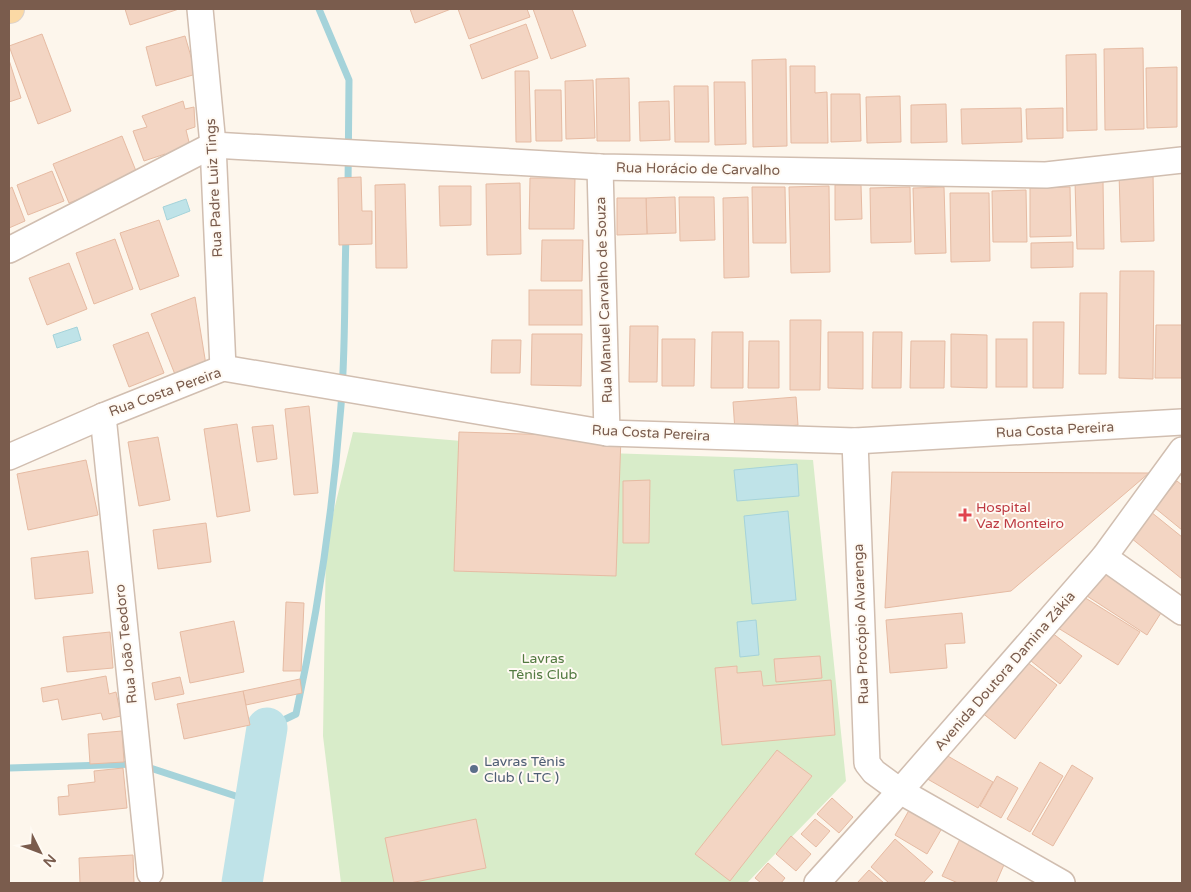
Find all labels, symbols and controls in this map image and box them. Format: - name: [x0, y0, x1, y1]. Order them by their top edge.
- street label: Rua Padre Luiz Tings: [202, 118, 226, 258]
- street label: Rua Horácio de Carvalho: [616, 159, 780, 179]
- street label: Rua Manuel Carvalho de Souza: [592, 196, 616, 404]
- street label: Rua Costa Pereira: [106, 364, 224, 420]
- street label: Rua Costa Pereira: [995, 418, 1115, 442]
- street label: Rua Costa Pereira: [591, 421, 711, 445]
- place label: Hospital Vaz Monteiro: [976, 499, 1064, 532]
- marker: Hospital Vaz Monteiro: [958, 508, 972, 522]
- street label: Rua Procópio Alvarenga: [850, 543, 872, 705]
- street label: Rua João Teodoro: [111, 583, 141, 705]
- street label: Avenida Doutora Damina Zákia: [931, 588, 1079, 754]
- park label: Lavras Tênis Club: [509, 650, 577, 683]
- place label: Lavras Tênis Club ( LTC ): [484, 753, 565, 786]
- marker: Lavras Tênis Club ( LTC ): [468, 763, 480, 775]
- north arrow: [15, 827, 65, 877]
- text: N: [39, 850, 59, 870]

